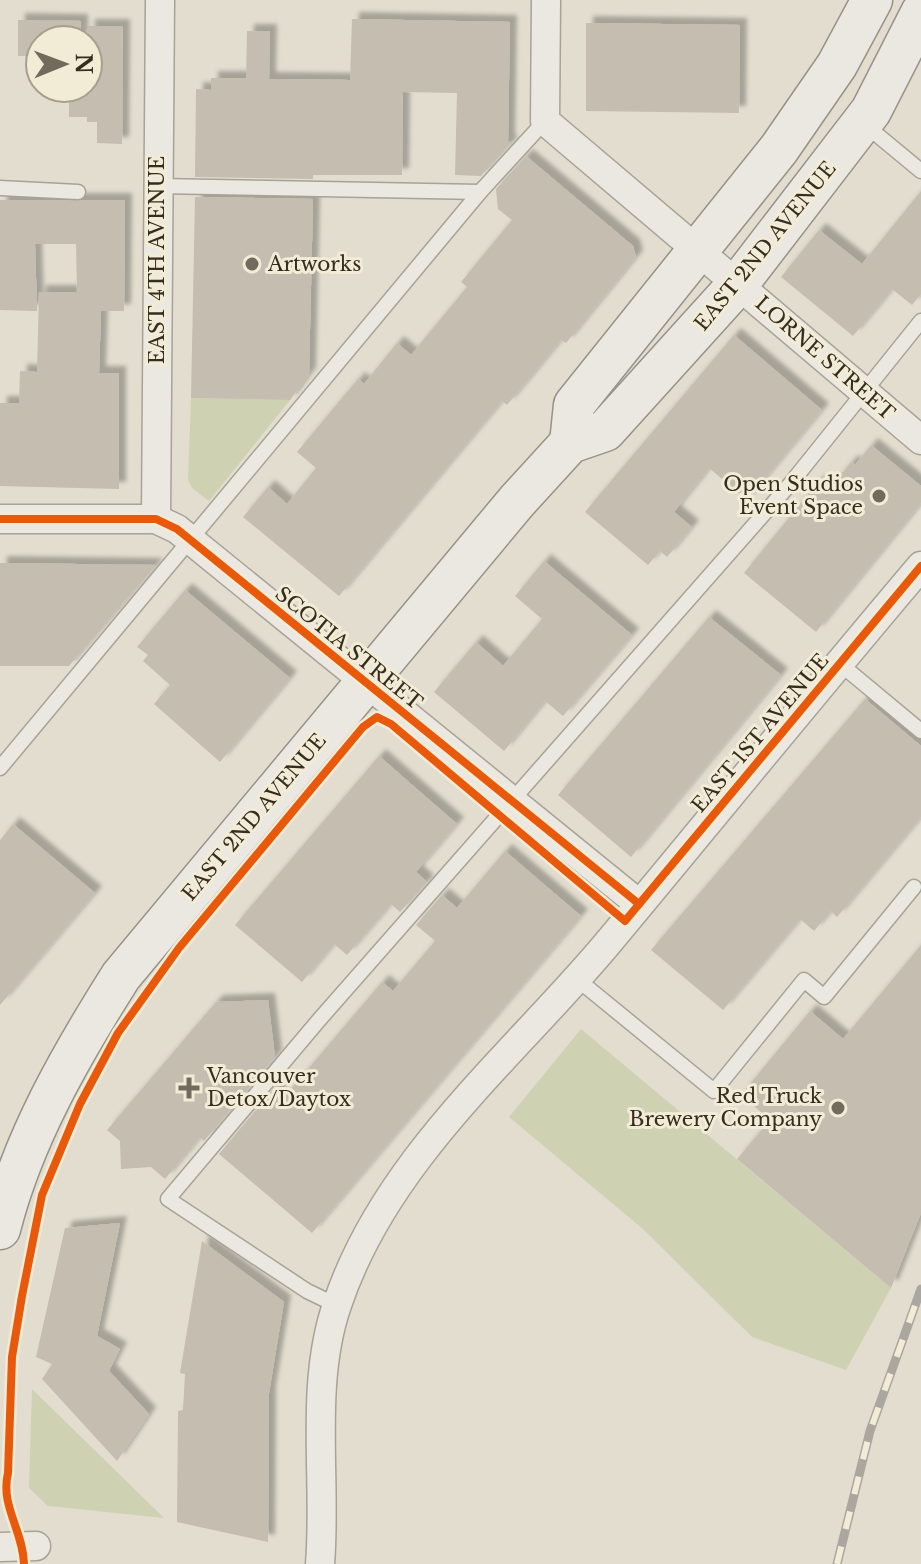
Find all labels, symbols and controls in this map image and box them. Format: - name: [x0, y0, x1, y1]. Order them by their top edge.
- north arrow: [24, 24, 104, 104]
- text: N: [70, 53, 97, 75]
- street label: EAST 4TH AVENUE: [145, 156, 169, 364]
- street label: EAST 2ND AVENUE: [689, 157, 841, 335]
- place label: Artworks: [267, 252, 361, 276]
- marker: Artworks: [243, 255, 261, 273]
- street label: LORNE STREET: [750, 291, 900, 425]
- place label: Open Studios Event Space: [723, 472, 863, 519]
- marker: Open Studios Event Space: [870, 487, 888, 505]
- street label: SCOTIA STREET: [271, 581, 427, 715]
- street label: EAST 1ST AVENUE: [687, 649, 833, 817]
- street label: EAST 2ND AVENUE: [177, 729, 331, 905]
- place label: Vancouver Detox/Daytox: [206, 1064, 351, 1111]
- marker: Vancouver Detox/Daytox: [178, 1077, 200, 1099]
- place label: Red Truck Brewery Company: [629, 1084, 823, 1131]
- marker: Red Truck Brewery Company: [829, 1099, 847, 1117]

